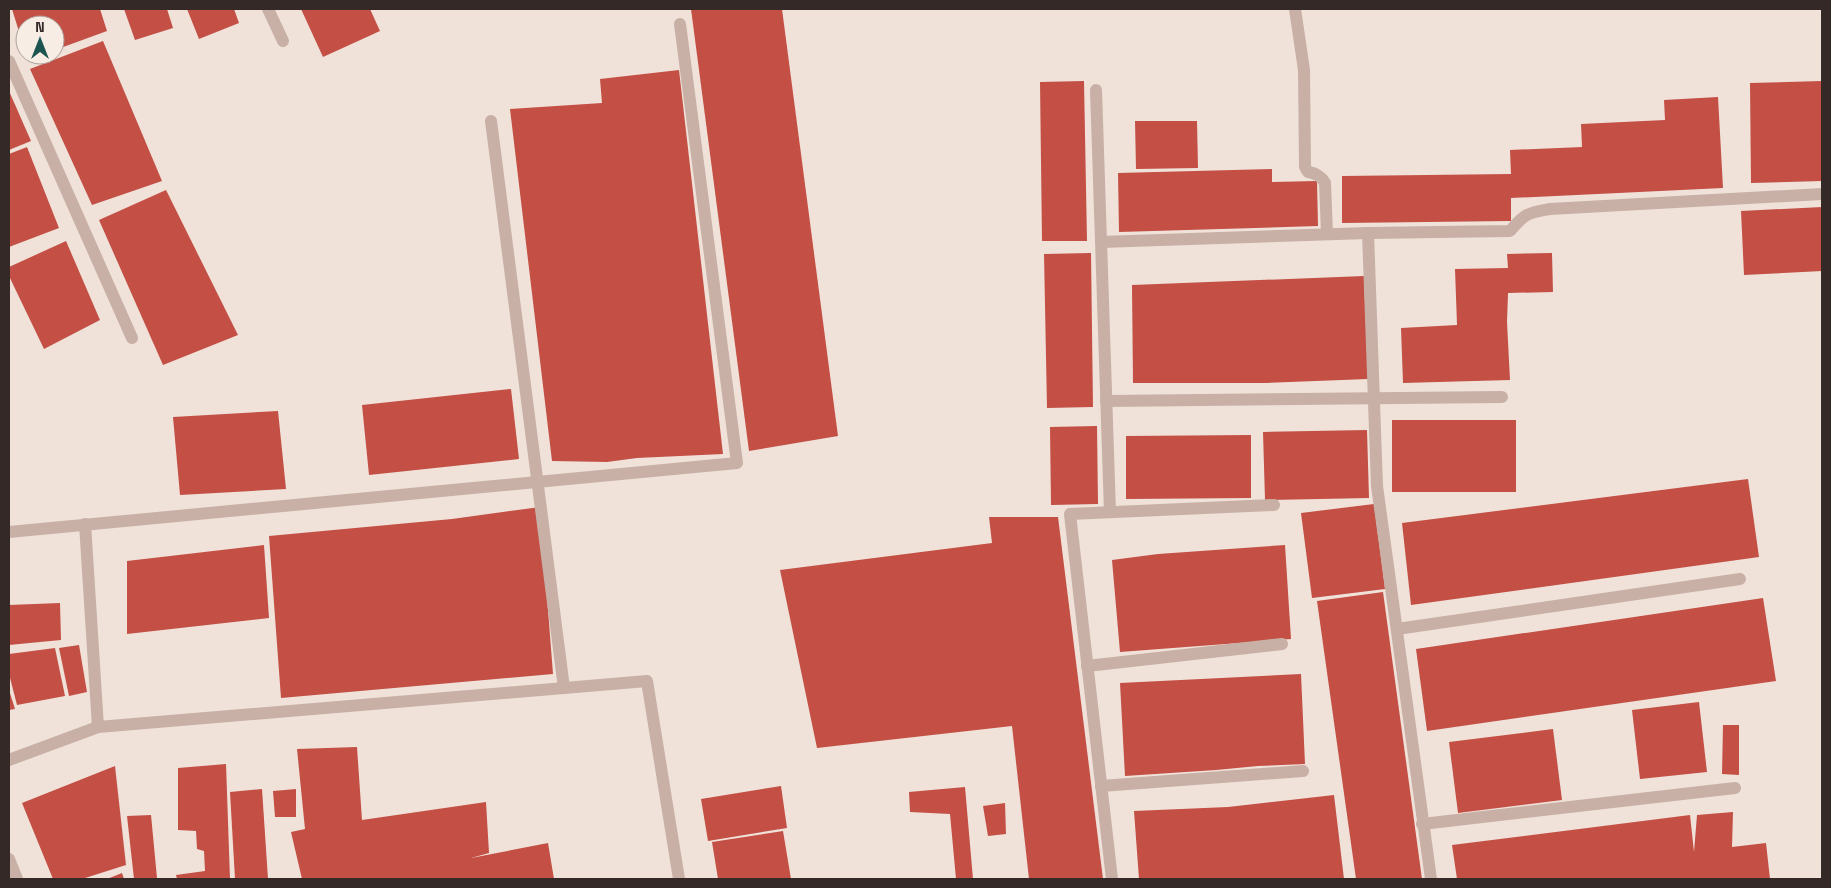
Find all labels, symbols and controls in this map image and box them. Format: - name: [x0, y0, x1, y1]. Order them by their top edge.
- north arrow: [15, 15, 65, 65]
- text: N: [35, 18, 45, 36]

